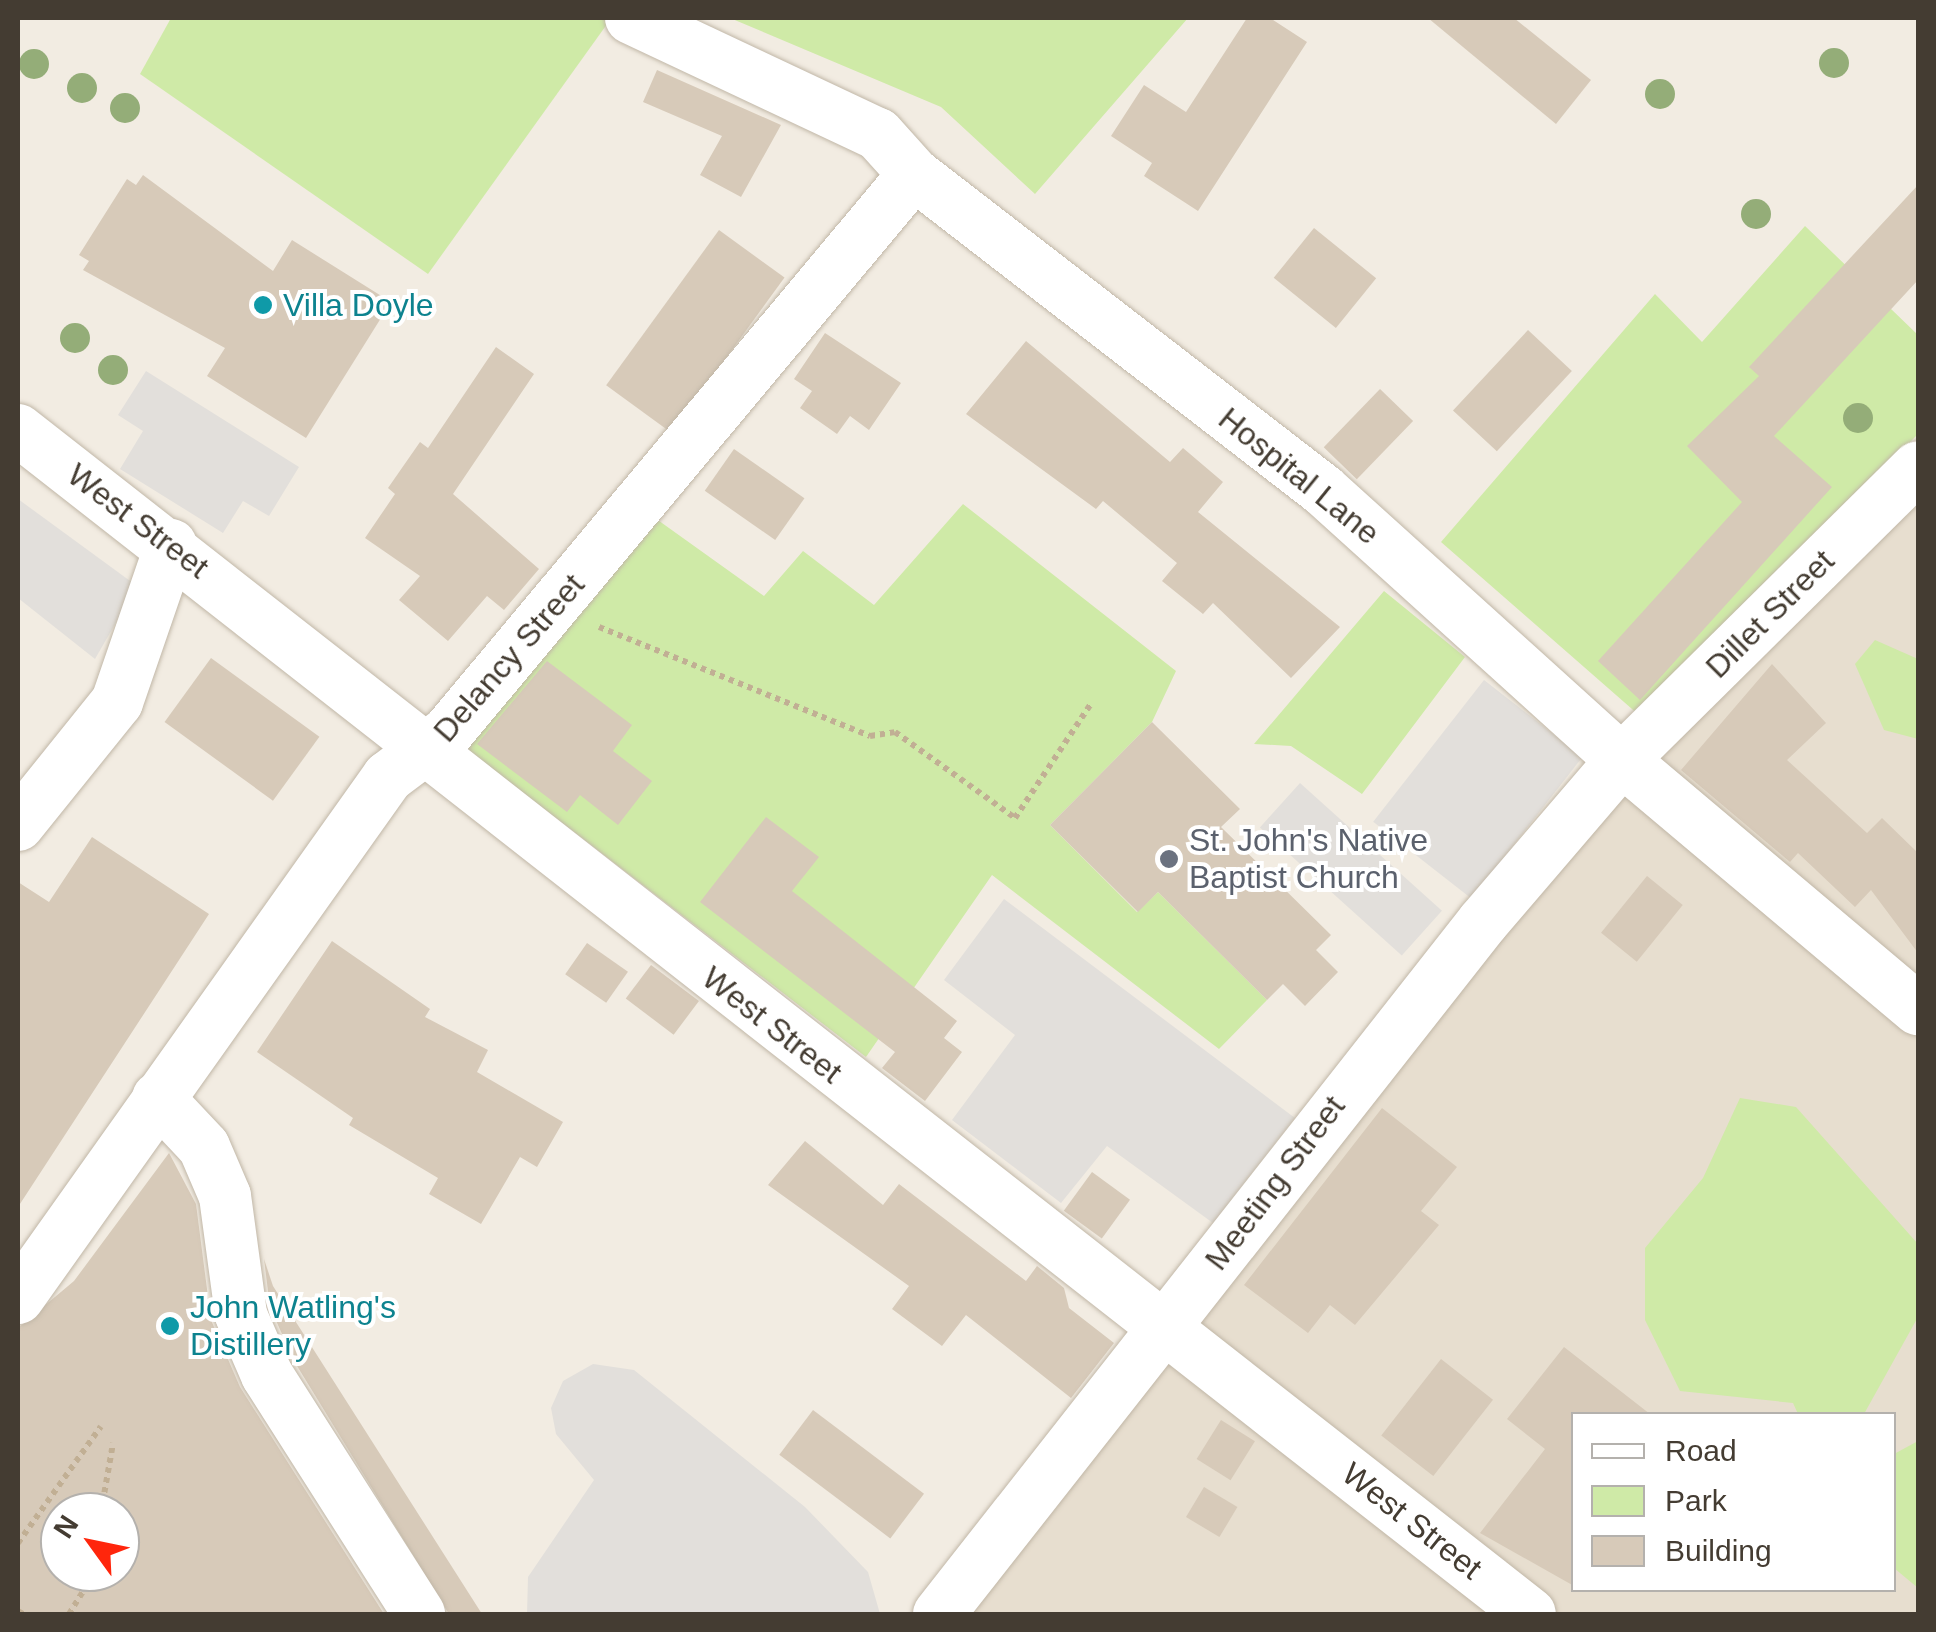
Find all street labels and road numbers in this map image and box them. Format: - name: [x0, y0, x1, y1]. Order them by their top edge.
- street label: Hospital Lane: [1211, 400, 1387, 552]
- street label: West Street: [60, 456, 216, 586]
- street label: Dillet Street: [1698, 542, 1842, 686]
- street label: Delancy Street: [426, 566, 592, 750]
- street label: West Street: [695, 959, 849, 1091]
- street label: Meeting Street: [1197, 1088, 1353, 1278]
- street label: West Street: [1335, 1455, 1489, 1587]

